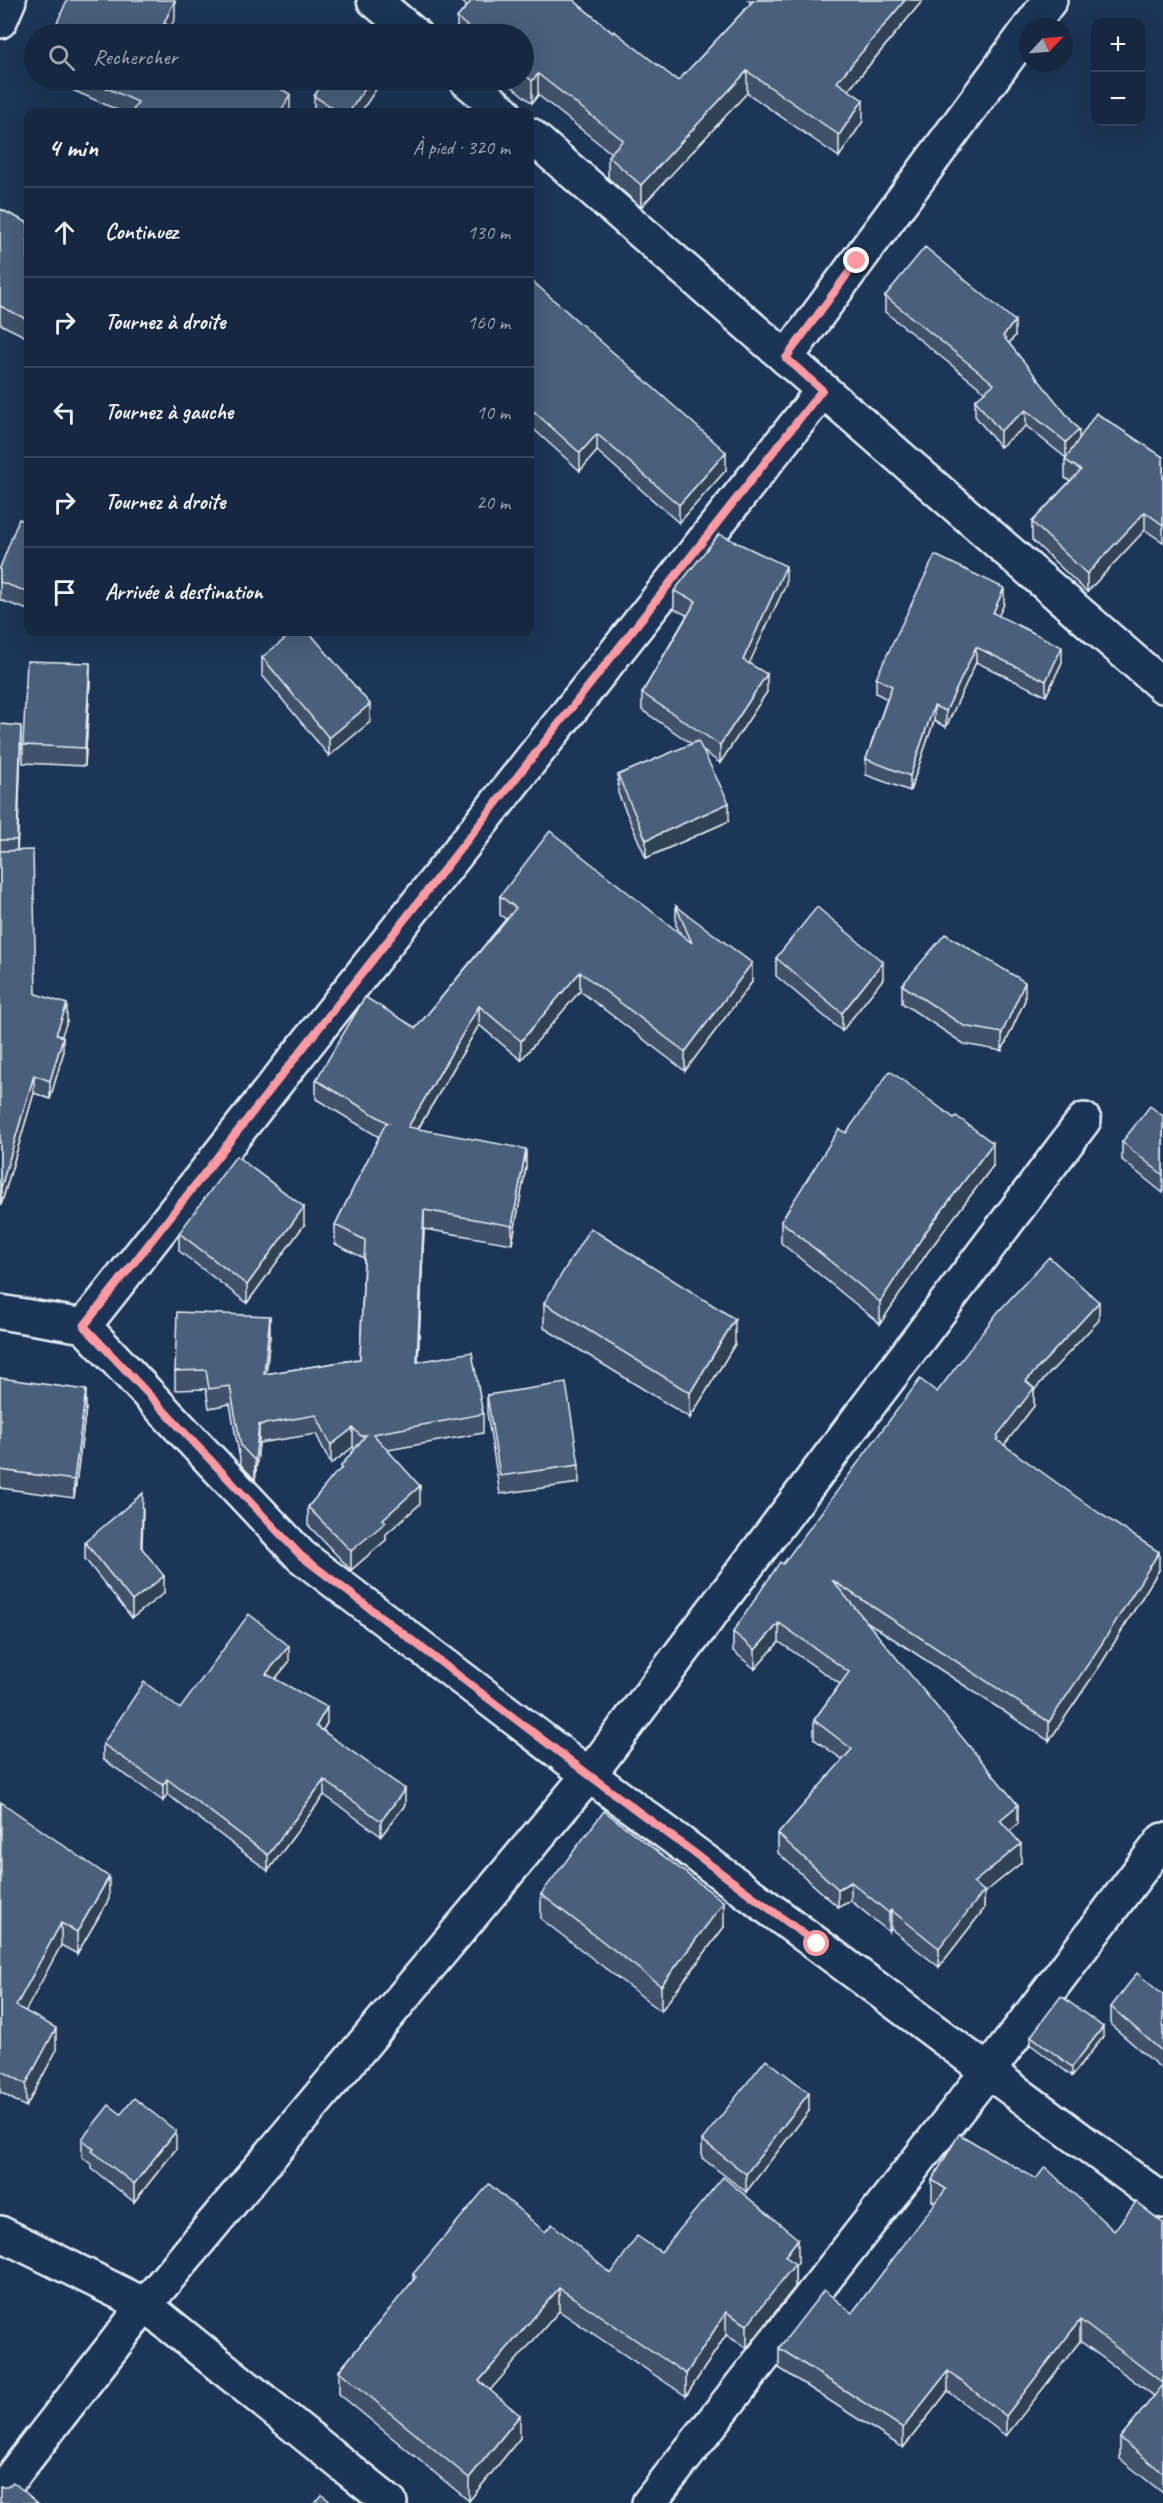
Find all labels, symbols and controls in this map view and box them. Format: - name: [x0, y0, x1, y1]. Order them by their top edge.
- north arrow: [1019, 18, 1073, 72]
- map controls: [1091, 18, 1145, 126]
- button: +: [1091, 18, 1145, 72]
- search box: [24, 24, 534, 90]
- icon: search: [45, 41, 78, 74]
- text: Rechercher: [93, 43, 177, 71]
- button: −: [1091, 72, 1145, 126]
- text: 4 min: [48, 131, 98, 164]
- text: À pied · 320 m: [413, 135, 510, 160]
- icon: ahead: [48, 216, 81, 249]
- text: Continuez: [105, 218, 178, 246]
- text: 130 m: [467, 220, 510, 245]
- route end: [843, 247, 869, 273]
- icon: right: [48, 306, 81, 339]
- text: Tournez à droite: [105, 308, 225, 336]
- text: 160 m: [467, 310, 510, 335]
- icon: left: [48, 396, 81, 429]
- text: Tournez à gauche: [105, 398, 233, 426]
- text: 10 m: [476, 400, 510, 425]
- icon: right: [48, 486, 81, 519]
- text: Tournez à droite: [105, 488, 225, 516]
- text: 20 m: [476, 490, 510, 515]
- icon: arrive: [48, 576, 81, 609]
- text: Arrivée à destination: [105, 578, 263, 606]
- route start: [803, 1930, 829, 1956]

